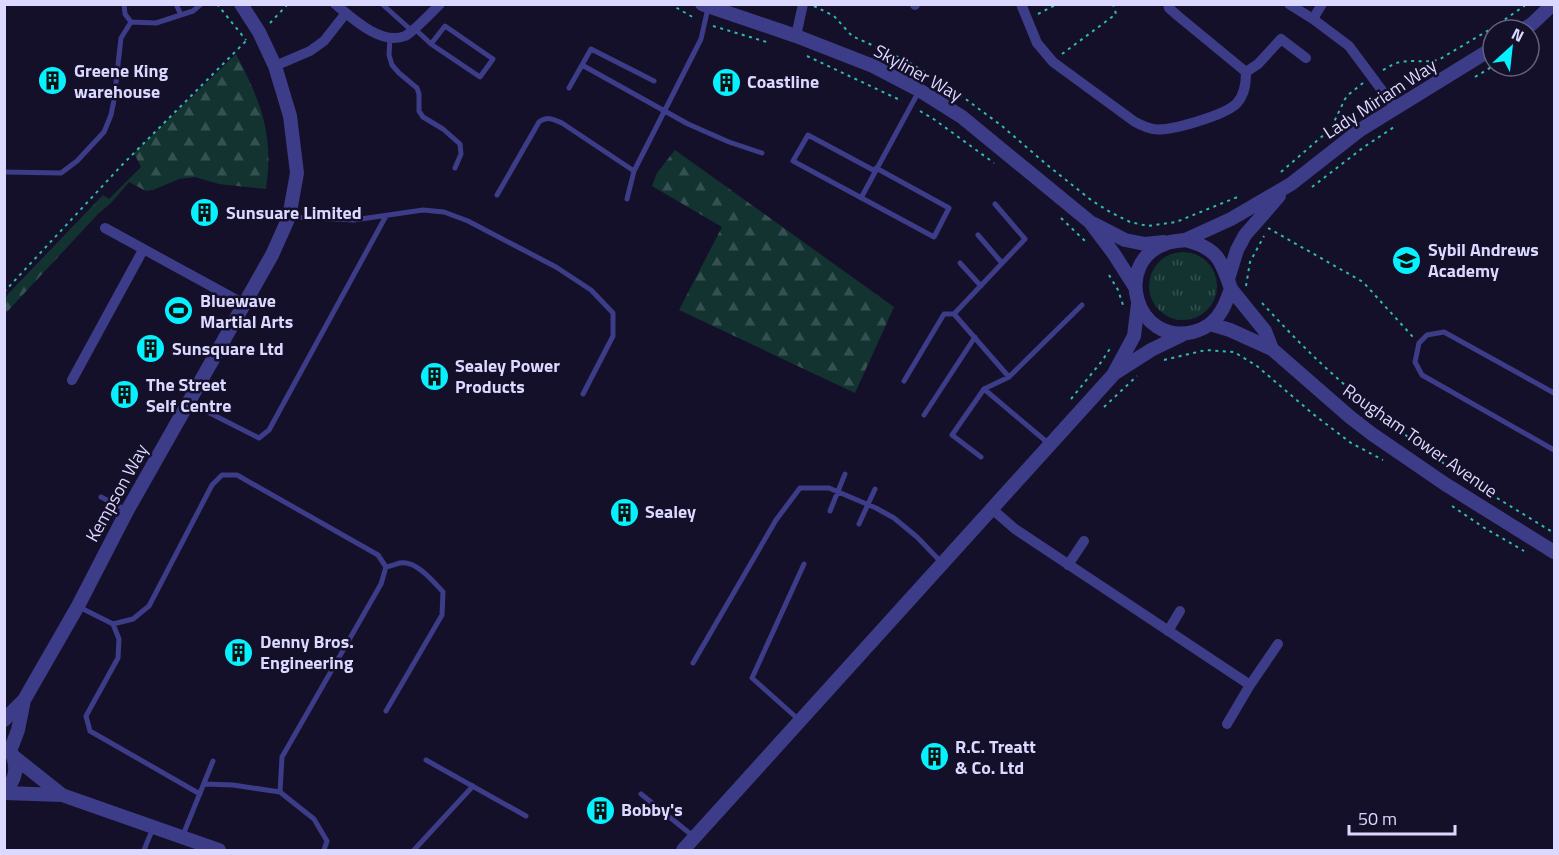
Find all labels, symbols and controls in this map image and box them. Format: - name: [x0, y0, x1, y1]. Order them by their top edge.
- north arrow: [1481, 18, 1541, 78]
- text: N: [1507, 21, 1528, 48]
- street label: Skyliner Way: [869, 37, 968, 108]
- street label: Lady Miriam Way: [1318, 52, 1442, 145]
- place label: Greene King warehouse: [74, 57, 168, 105]
- building icon: Greene King warehouse: [37, 65, 69, 97]
- building icon: Coastline: [710, 66, 742, 98]
- place label: Coastline: [747, 68, 819, 95]
- building icon: Sunsuare Limited: [189, 197, 221, 229]
- place label: Sunsuare Limited: [226, 199, 362, 226]
- place label: Sybil Andrews Academy: [1428, 236, 1539, 284]
- school or university icon: Sybil Andrews Academy: [1391, 244, 1423, 276]
- place label: Bluewave Martial Arts: [200, 287, 293, 335]
- sports icon: Bluewave Martial Arts: [163, 295, 195, 327]
- building icon: Sunsquare Ltd: [135, 333, 167, 365]
- place label: Sunsquare Ltd: [172, 335, 284, 362]
- place label: Sealey Power Products: [455, 352, 560, 400]
- building icon: Sealey Power Products: [418, 360, 450, 392]
- place label: The Street Self Centre: [146, 371, 231, 419]
- street label: Rougham Tower Avenue: [1337, 377, 1503, 504]
- building icon: The Street Self Centre: [109, 379, 141, 411]
- street label: Kempson Way: [78, 439, 155, 547]
- building icon: Sealey: [608, 496, 640, 528]
- place label: Sealey: [645, 498, 696, 525]
- place label: Denny Bros. Engineering: [260, 628, 354, 676]
- building icon: Denny Bros. Engineering: [223, 636, 255, 668]
- place label: R.C. Treatt & Co. Ltd: [955, 733, 1036, 781]
- building icon: R.C. Treatt & Co. Ltd: [918, 741, 950, 773]
- building icon: Bobby's: [584, 794, 616, 826]
- place label: Bobby's: [621, 796, 683, 823]
- scale bar: [1349, 798, 1456, 836]
- text: 50 m: [1358, 805, 1397, 832]

